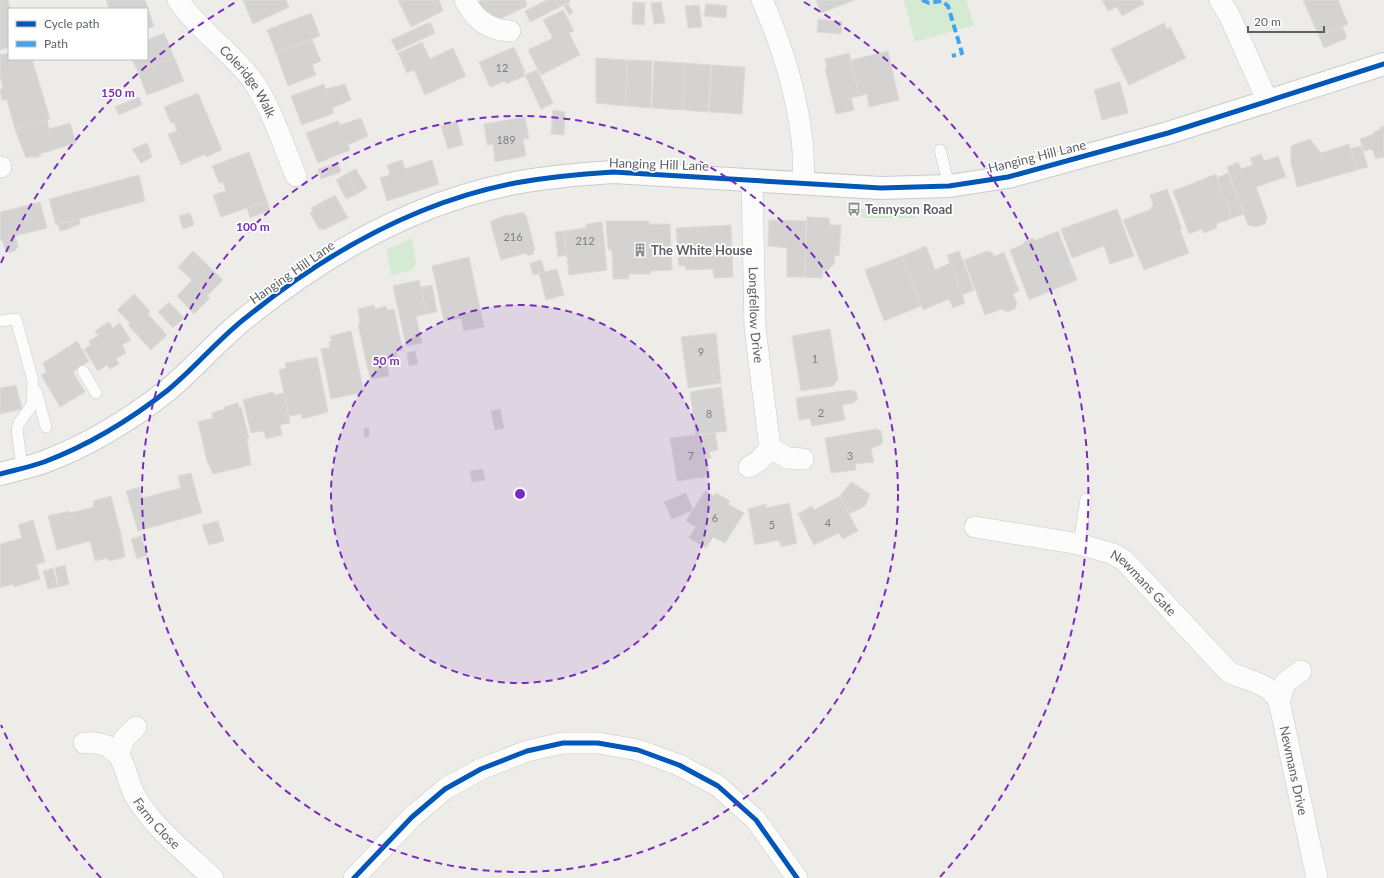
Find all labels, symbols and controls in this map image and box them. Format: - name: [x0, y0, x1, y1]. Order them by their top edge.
- legend: [8, 8, 148, 60]
- scale bar: [1248, 8, 1324, 34]
- text: 20 m: [1254, 14, 1281, 29]
- text: Cycle path: [44, 16, 99, 31]
- text: Path: [44, 36, 68, 51]
- street label: Coleridge Walk: [216, 42, 280, 120]
- house number: 12: [496, 61, 508, 74]
- text: 150 m: [101, 85, 135, 100]
- house number: 189: [496, 133, 516, 146]
- street label: Hanging Hill Lane: [986, 136, 1088, 176]
- street label: Hanging Hill Lane: [609, 154, 710, 174]
- bus stop icon: Tennyson Road: [846, 201, 862, 217]
- place label: Tennyson Road: [865, 201, 952, 217]
- text: 100 m: [236, 219, 270, 234]
- house number: 216: [503, 230, 523, 243]
- house number: 212: [575, 234, 595, 247]
- street label: Hanging Hill Lane: [246, 237, 338, 307]
- building icon: The White House: [632, 242, 648, 258]
- place label: The White House: [651, 242, 752, 258]
- street label: Longfellow Drive: [746, 267, 767, 364]
- house number: 9: [698, 345, 704, 358]
- house number: 1: [812, 352, 818, 365]
- text: 50 m: [373, 353, 399, 368]
- house number: 2: [818, 406, 824, 419]
- house number: 8: [706, 407, 712, 420]
- house number: 7: [688, 449, 694, 462]
- house number: 3: [847, 449, 853, 462]
- centre of rings: [513, 487, 527, 501]
- house number: 6: [712, 511, 718, 524]
- house number: 4: [825, 516, 832, 529]
- house number: 5: [769, 518, 775, 531]
- street label: Newmans Gate: [1108, 546, 1180, 619]
- street label: Newmans Drive: [1277, 724, 1311, 817]
- street label: Farm Close: [130, 794, 184, 852]

